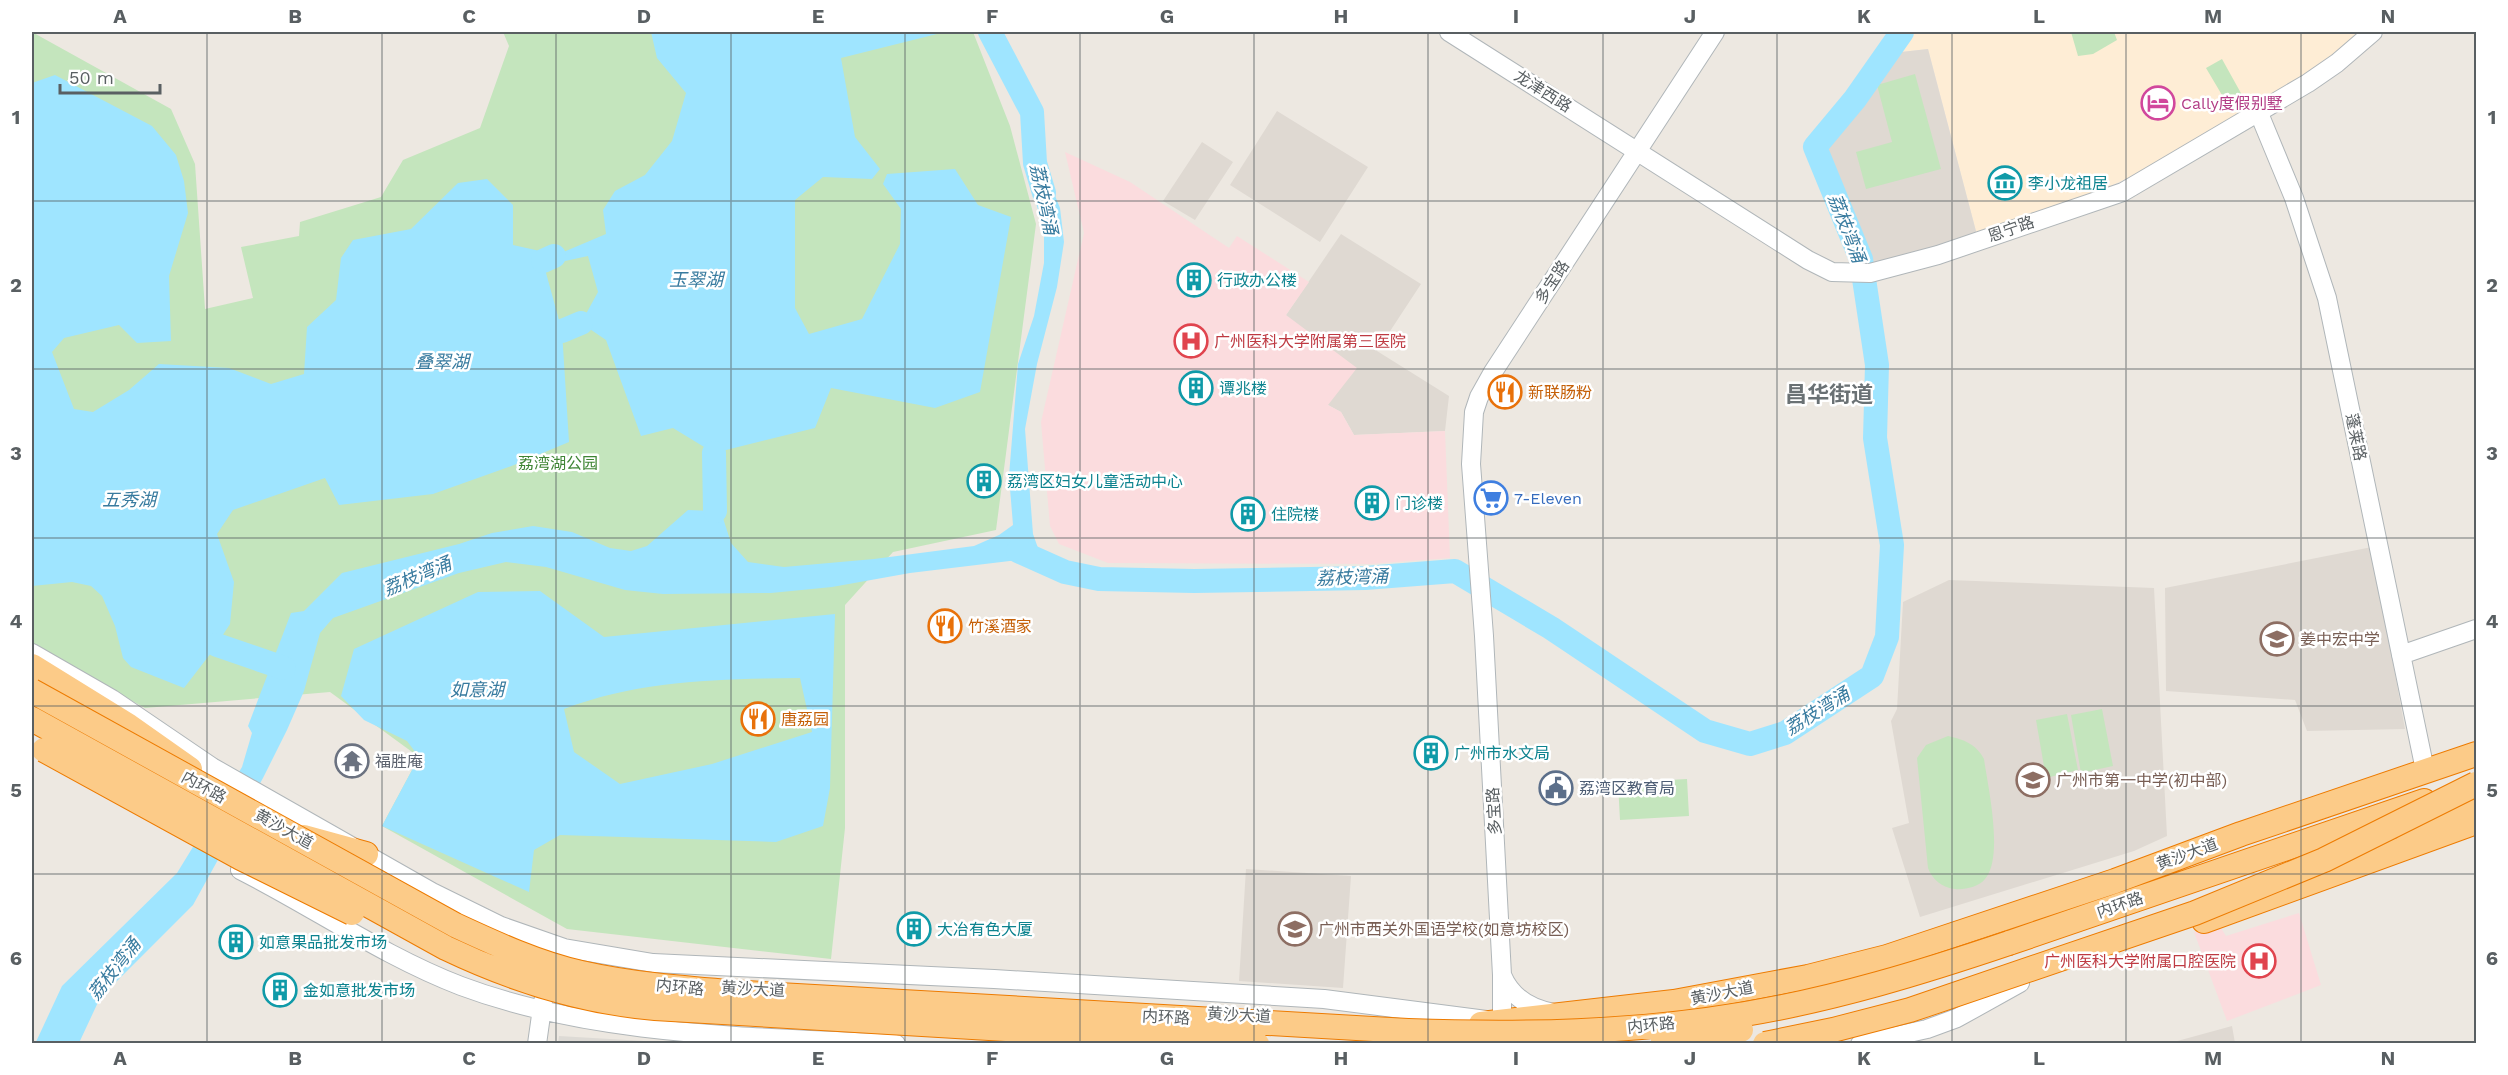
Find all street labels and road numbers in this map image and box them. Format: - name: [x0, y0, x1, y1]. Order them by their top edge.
- street label: 龙津西路: [1511, 66, 1575, 116]
- street label: 恩宁路: [1985, 212, 2037, 246]
- street label: 多宝路: [1531, 257, 1573, 307]
- street label: 蓬莱路: [2342, 412, 2370, 462]
- street label: 内环路: [178, 767, 230, 807]
- street label: 多宝路: [1483, 787, 1505, 835]
- street label: 黄沙大道: [251, 805, 317, 853]
- street label: 黄沙大道: [2154, 834, 2220, 874]
- street label: 内环路: [2094, 888, 2146, 922]
- street label: 内环路: [655, 975, 705, 999]
- street label: 黄沙大道: [721, 978, 785, 1000]
- street label: 黄沙大道: [1689, 978, 1755, 1008]
- street label: 黄沙大道: [1207, 1004, 1271, 1026]
- street label: 内环路: [1142, 1006, 1190, 1028]
- street label: 内环路: [1626, 1013, 1676, 1037]

